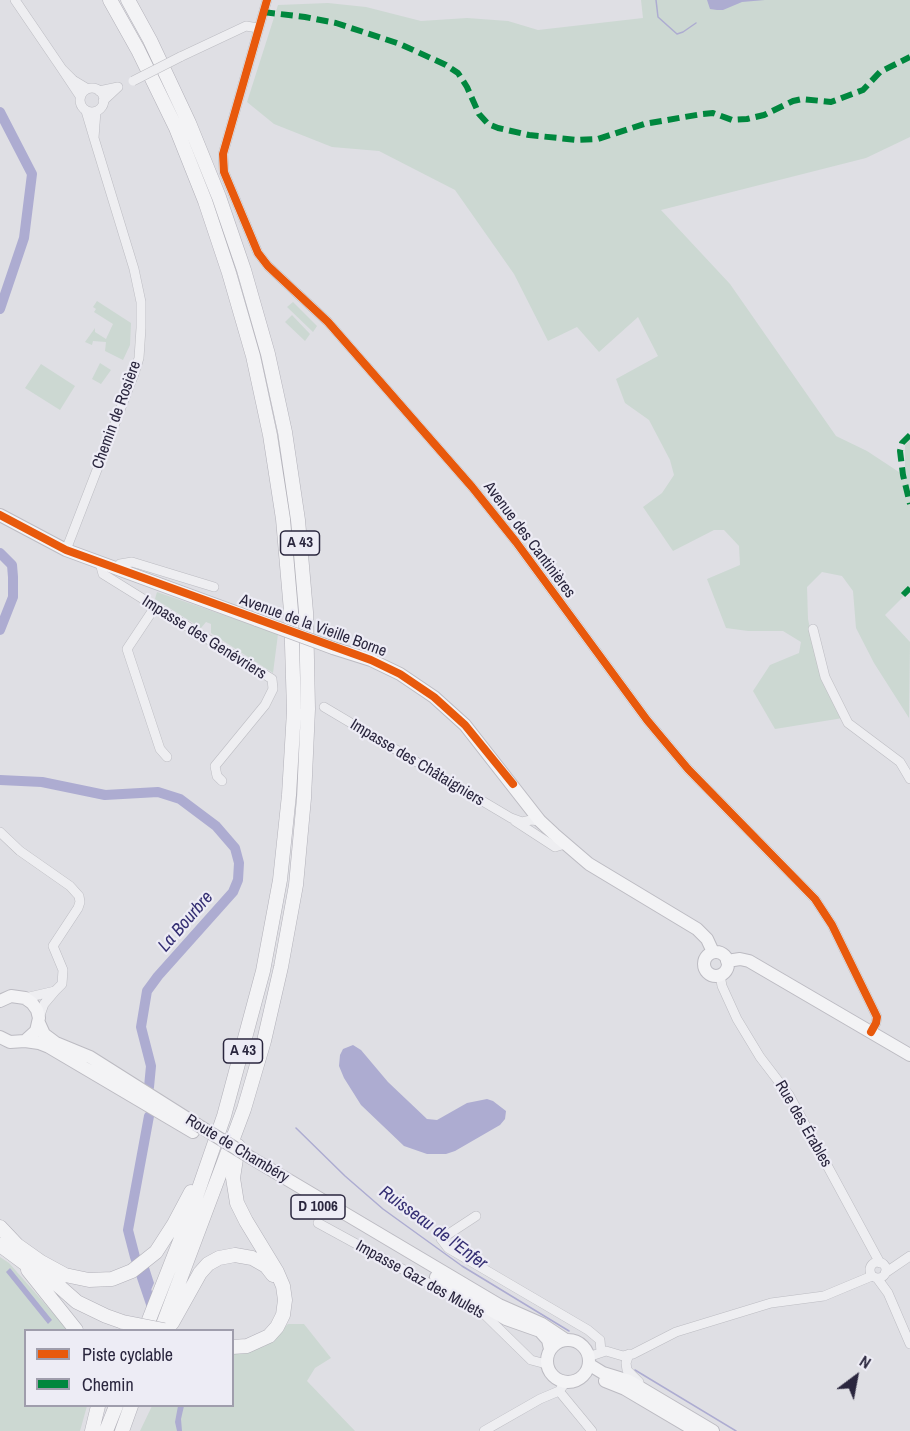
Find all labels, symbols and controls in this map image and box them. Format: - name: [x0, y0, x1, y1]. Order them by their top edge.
- street label: Chemin de Rosière: [89, 358, 145, 472]
- street label: Avenue des Cantinières: [479, 478, 579, 602]
- road number: A 43: [280, 531, 320, 555]
- street label: Avenue de la Vieille Borne: [237, 590, 389, 662]
- street label: Impasse des Genévriers: [138, 592, 270, 684]
- street label: Impasse des Châtaigniers: [346, 715, 488, 811]
- water label: La Bourbre: [154, 887, 218, 957]
- road number: A 43: [224, 1039, 262, 1063]
- street label: Rue des Érables: [770, 1077, 836, 1171]
- street label: Route de Chambéry: [182, 1111, 292, 1187]
- water label: Ruisseau de l'Enfer: [375, 1182, 491, 1274]
- road number: D 1006: [291, 1195, 345, 1219]
- street label: Impasse Gaz des Mulets: [352, 1237, 488, 1323]
- legend: [24, 1329, 234, 1407]
- text: Piste cyclable: [82, 1342, 173, 1367]
- north arrow: [826, 1347, 886, 1407]
- text: N: [856, 1350, 875, 1374]
- text: Chemin: [82, 1372, 134, 1397]

